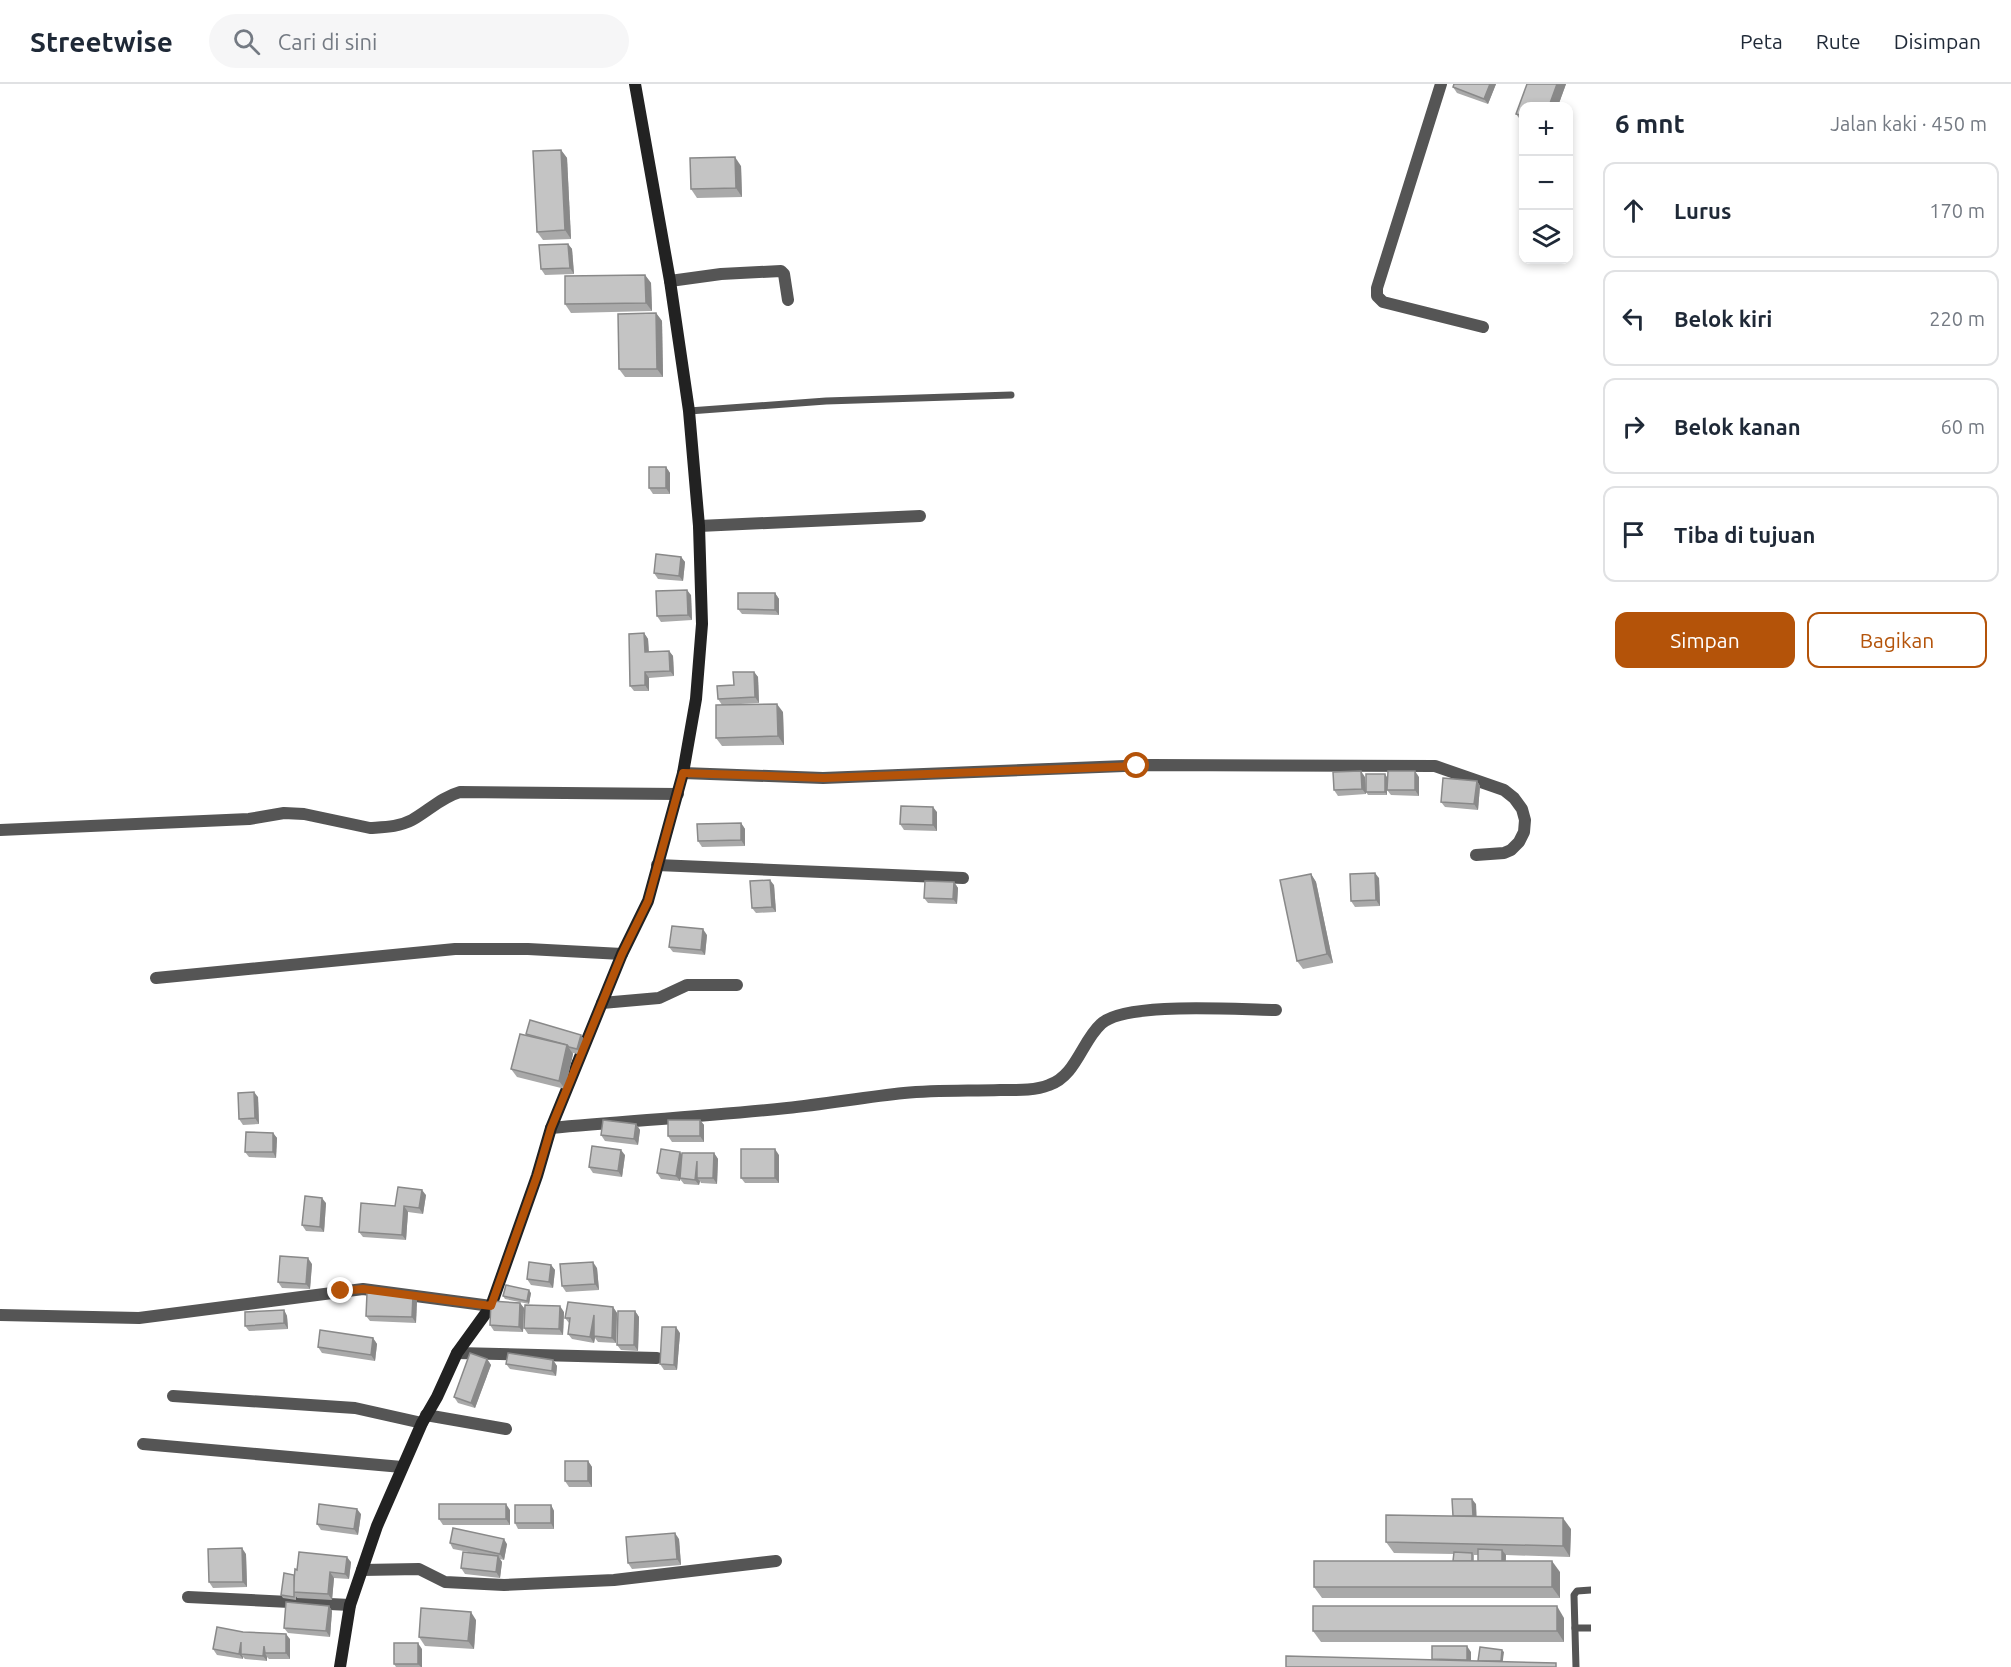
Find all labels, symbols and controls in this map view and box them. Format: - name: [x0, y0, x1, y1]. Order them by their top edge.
- search box: [209, 14, 629, 68]
- icon: search: [230, 25, 263, 58]
- text: Streetwise: [30, 26, 173, 57]
- text: Cari di sini: [278, 29, 377, 54]
- text: Peta: [1740, 29, 1783, 53]
- text: Rute: [1816, 29, 1861, 53]
- text: Disimpan: [1894, 29, 1981, 53]
- map controls: [1519, 102, 1573, 264]
- button: +: [1519, 102, 1573, 156]
- text: 6 mnt: [1615, 109, 1685, 138]
- text: Jalan kaki · 450 m: [1830, 112, 1987, 135]
- button: −: [1519, 156, 1573, 210]
- icon: ahead: [1617, 194, 1650, 227]
- text: Lurus: [1674, 198, 1731, 223]
- text: 170 m: [1929, 199, 1985, 222]
- button: layers: [1519, 210, 1573, 264]
- icon: left: [1617, 302, 1650, 335]
- text: Belok kiri: [1674, 306, 1772, 331]
- text: 220 m: [1929, 307, 1985, 330]
- icon: right: [1617, 410, 1650, 443]
- text: Belok kanan: [1674, 414, 1801, 439]
- text: 60 m: [1941, 415, 1985, 438]
- icon: arrive: [1617, 518, 1650, 551]
- text: Tiba di tujuan: [1674, 522, 1815, 547]
- button: Simpan: [1615, 612, 1795, 668]
- button: Bagikan: [1807, 612, 1987, 668]
- route start: [1123, 752, 1149, 778]
- route end: [327, 1277, 353, 1303]

